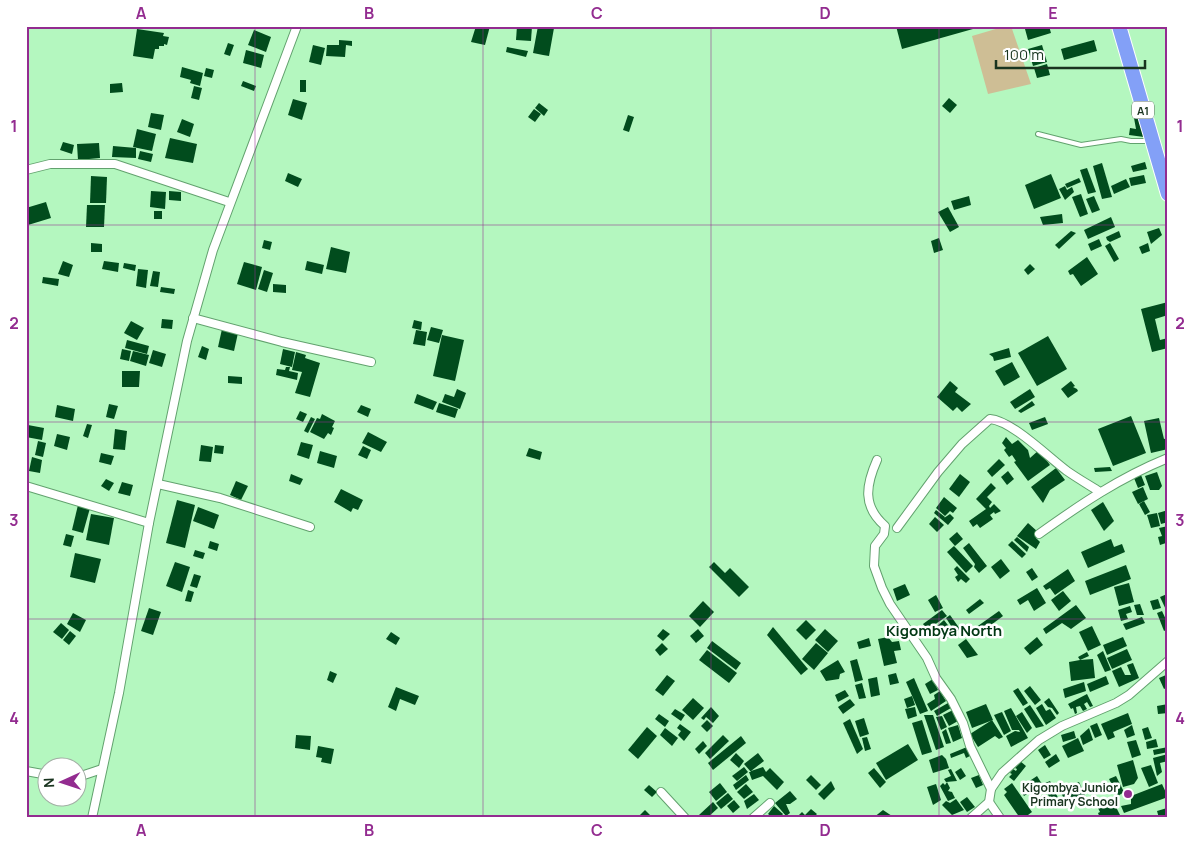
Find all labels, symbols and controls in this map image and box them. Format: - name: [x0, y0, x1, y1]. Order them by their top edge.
- text: A: [136, 2, 147, 24]
- text: B: [364, 2, 374, 24]
- text: C: [591, 2, 603, 24]
- text: D: [819, 2, 831, 24]
- text: E: [1048, 2, 1058, 24]
- scale bar: [996, 38, 1145, 70]
- text: 100 m: [1004, 44, 1044, 65]
- road number: A1: [1132, 102, 1154, 118]
- text: 1: [10, 115, 18, 137]
- text: 1: [1176, 115, 1184, 137]
- text: 2: [9, 312, 19, 334]
- text: 2: [1175, 312, 1185, 334]
- text: 3: [9, 509, 19, 531]
- text: 3: [1175, 509, 1185, 531]
- district label: Kigombya North: [886, 620, 1002, 641]
- text: 4: [9, 707, 19, 729]
- text: 4: [1175, 707, 1185, 729]
- north arrow: [38, 756, 88, 806]
- text: N: [39, 777, 58, 788]
- place label: Kigombya Junior Primary School: [1022, 779, 1118, 810]
- marker: Kigombya Junior Primary School: [1122, 788, 1134, 800]
- text: A: [136, 819, 147, 841]
- text: B: [364, 819, 374, 841]
- text: C: [591, 819, 603, 841]
- text: D: [819, 819, 831, 841]
- text: E: [1048, 819, 1058, 841]

